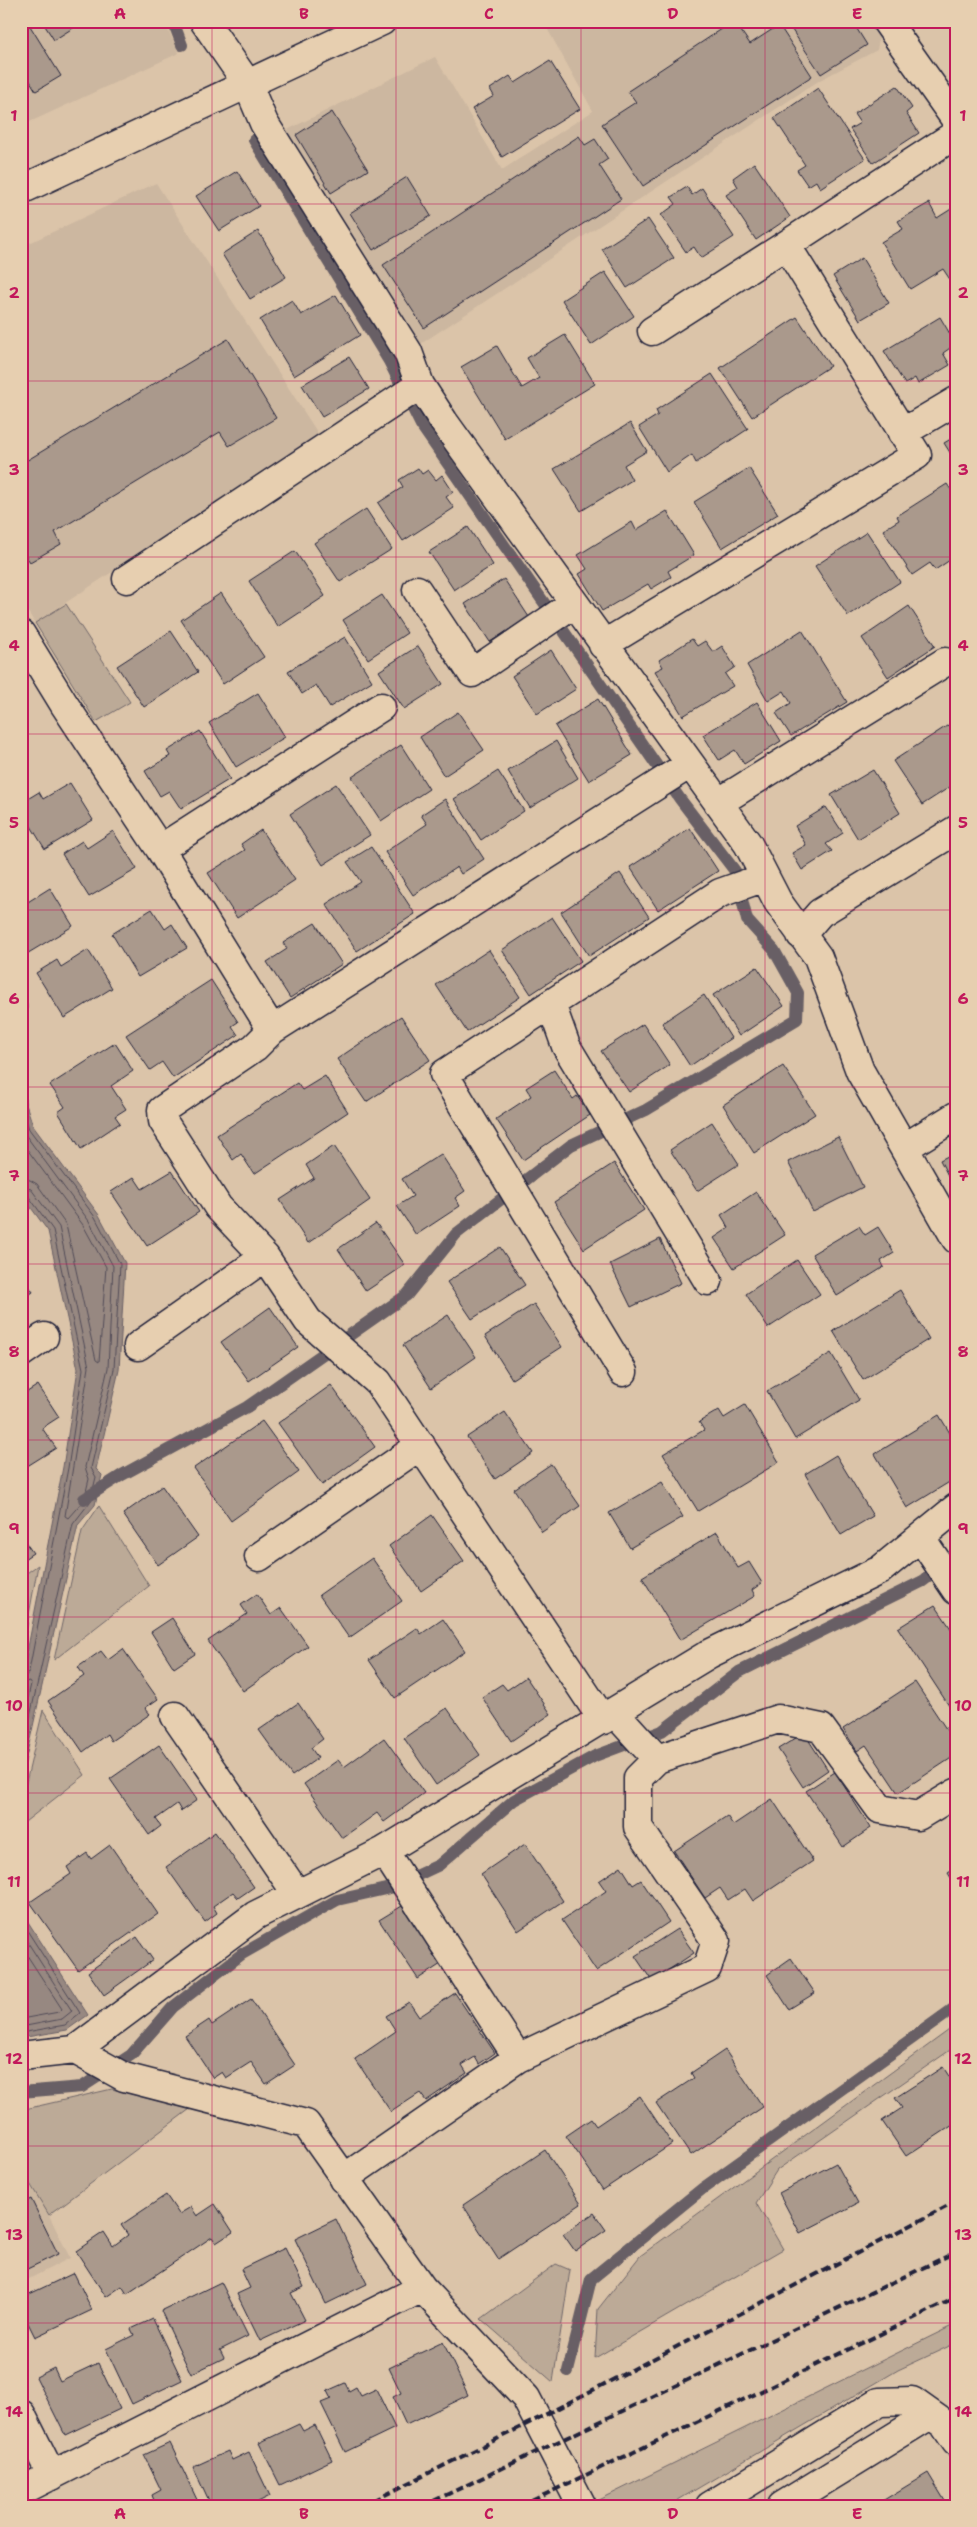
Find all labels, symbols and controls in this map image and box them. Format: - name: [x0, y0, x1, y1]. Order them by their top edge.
- text: A: [114, 3, 126, 24]
- text: B: [299, 3, 309, 24]
- text: C: [484, 3, 494, 24]
- text: D: [667, 3, 679, 24]
- text: E: [852, 3, 862, 24]
- text: 1: [10, 105, 18, 126]
- text: 1: [959, 105, 967, 126]
- text: 2: [8, 282, 20, 303]
- text: 2: [957, 282, 969, 303]
- text: 3: [8, 459, 20, 480]
- text: 3: [957, 459, 969, 480]
- text: 4: [8, 635, 20, 656]
- text: 4: [957, 635, 969, 656]
- text: 5: [9, 812, 19, 833]
- text: 5: [958, 812, 968, 833]
- text: 6: [8, 988, 20, 1009]
- text: 6: [957, 988, 969, 1009]
- text: 7: [8, 1165, 20, 1186]
- text: 7: [957, 1165, 969, 1186]
- text: 8: [8, 1341, 20, 1362]
- text: 8: [957, 1341, 969, 1362]
- text: 9: [8, 1518, 20, 1539]
- text: 9: [957, 1518, 969, 1539]
- text: 10: [5, 1695, 23, 1716]
- text: 10: [954, 1695, 972, 1716]
- text: 11: [7, 1871, 21, 1892]
- text: 11: [956, 1871, 970, 1892]
- text: 12: [5, 2048, 23, 2069]
- text: 12: [954, 2048, 972, 2069]
- text: 13: [5, 2224, 23, 2245]
- text: 13: [954, 2224, 972, 2245]
- text: 14: [5, 2401, 23, 2422]
- text: 14: [954, 2401, 972, 2422]
- text: A: [114, 2503, 126, 2524]
- text: B: [299, 2503, 309, 2524]
- text: C: [484, 2503, 494, 2524]
- text: D: [667, 2503, 679, 2524]
- text: E: [852, 2503, 862, 2524]

